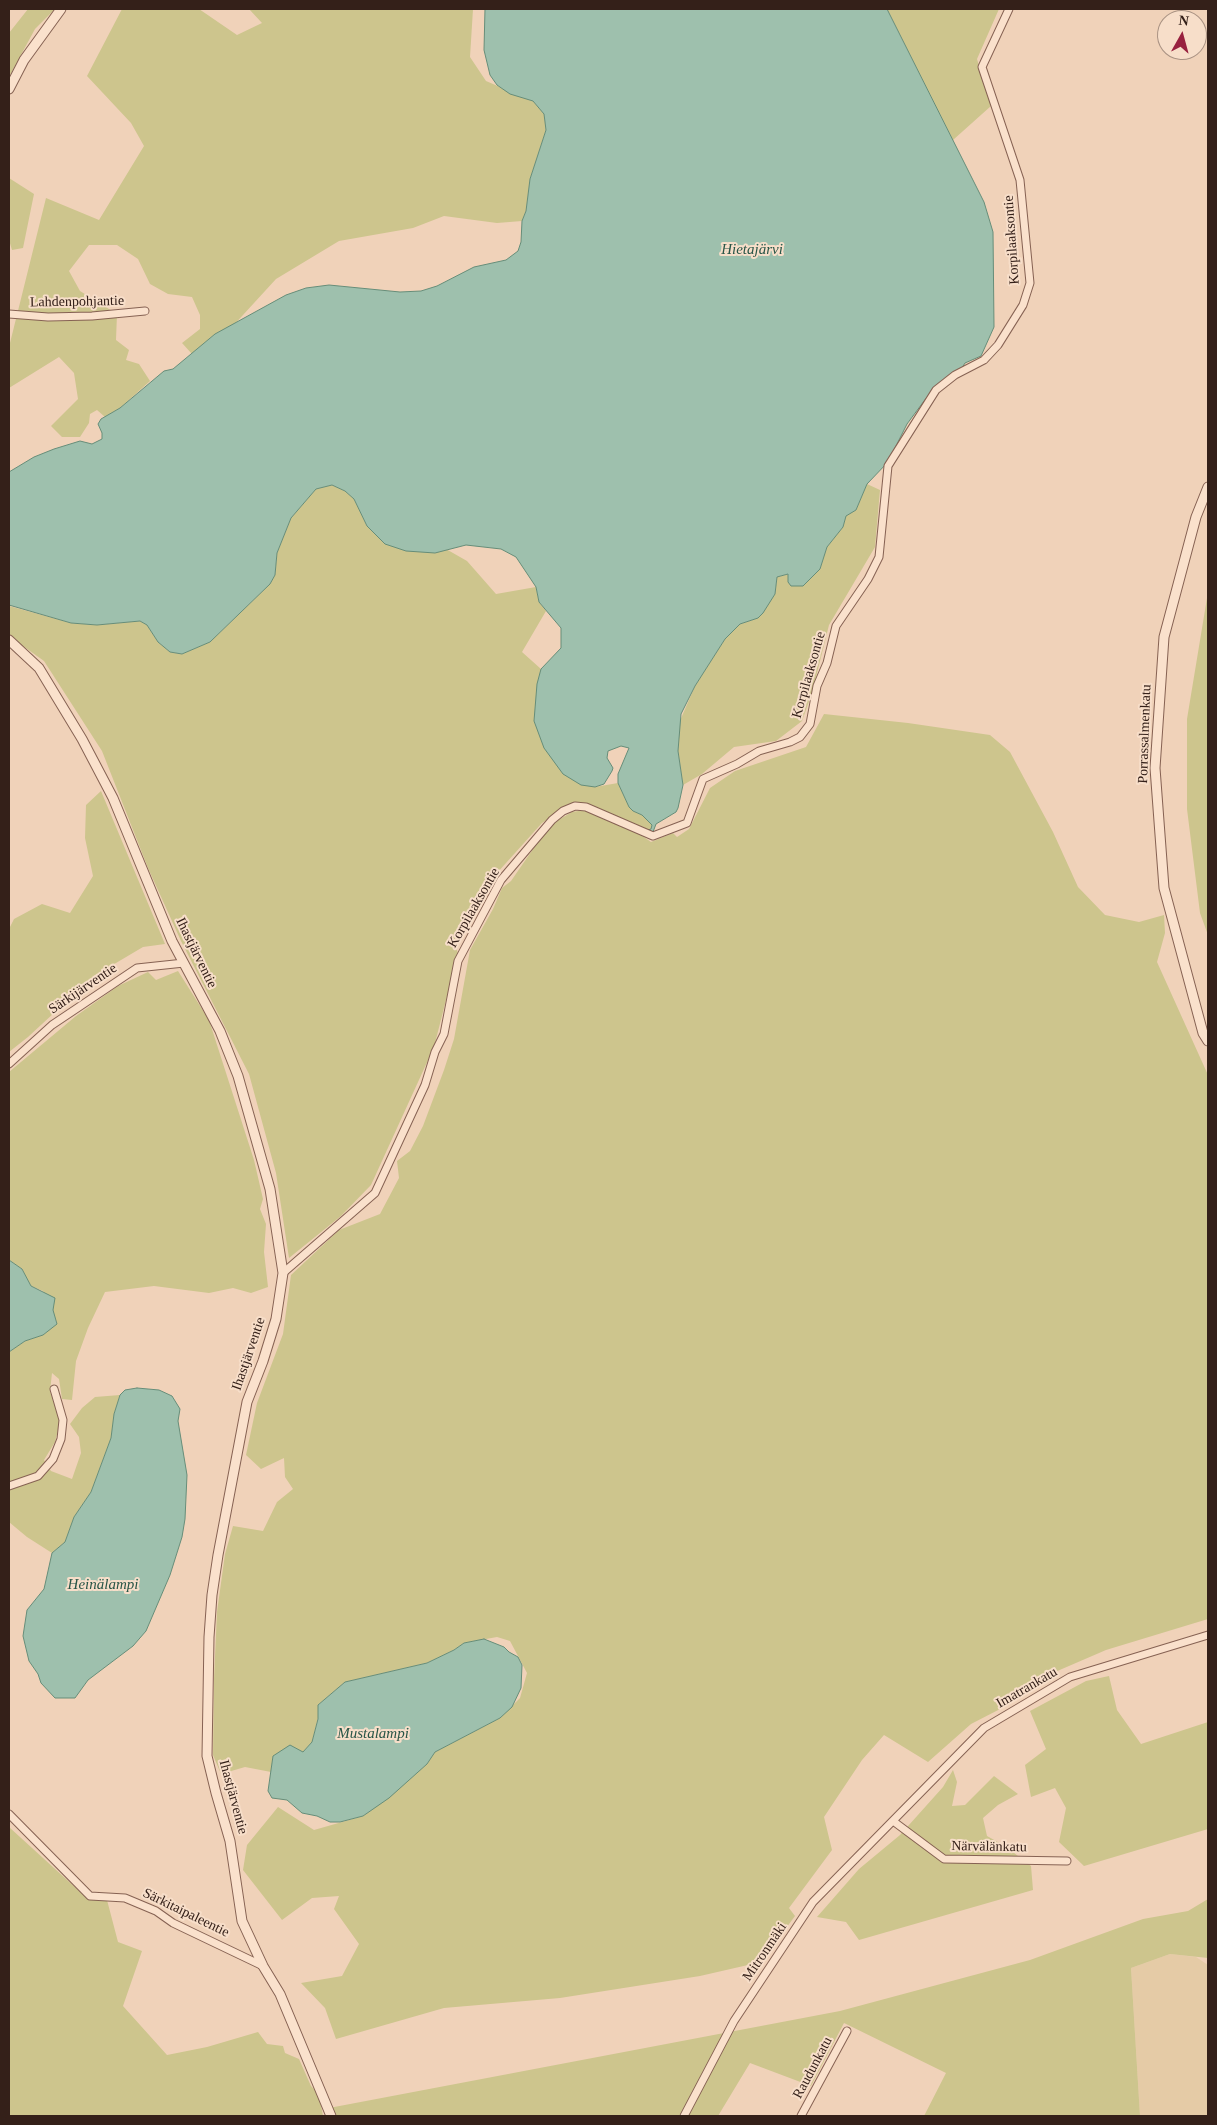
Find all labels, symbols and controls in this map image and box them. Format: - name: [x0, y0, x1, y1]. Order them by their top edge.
- north arrow: [1157, 10, 1207, 60]
- text: N: [1178, 13, 1190, 29]
- street label: Korpilaaksontie: [1001, 195, 1023, 285]
- water label: Hietajärvi: [721, 241, 783, 259]
- street label: Lahdenpohjantie: [30, 293, 124, 311]
- street label: Korpilaaksontie: [789, 630, 829, 720]
- street label: Porrassalmenkatu: [1135, 684, 1155, 784]
- street label: Korpilaaksontie: [444, 865, 504, 951]
- street label: Ihastjärventie: [172, 915, 220, 991]
- street label: Särkijärventie: [46, 960, 120, 1018]
- street label: Ihastjärventie: [229, 1315, 269, 1393]
- water label: Heinälampi: [68, 1576, 138, 1594]
- street label: Imatrankatu: [994, 1664, 1060, 1712]
- water label: Mustalampi: [337, 1725, 409, 1743]
- street label: Ihastjärventie: [215, 1758, 251, 1836]
- street label: Närvälänkatu: [951, 1838, 1027, 1856]
- street label: Särkitaipaleentie: [140, 1885, 232, 1941]
- street label: Mitronmäki: [739, 1920, 791, 1984]
- street label: Raudunkatu: [790, 2034, 836, 2102]

